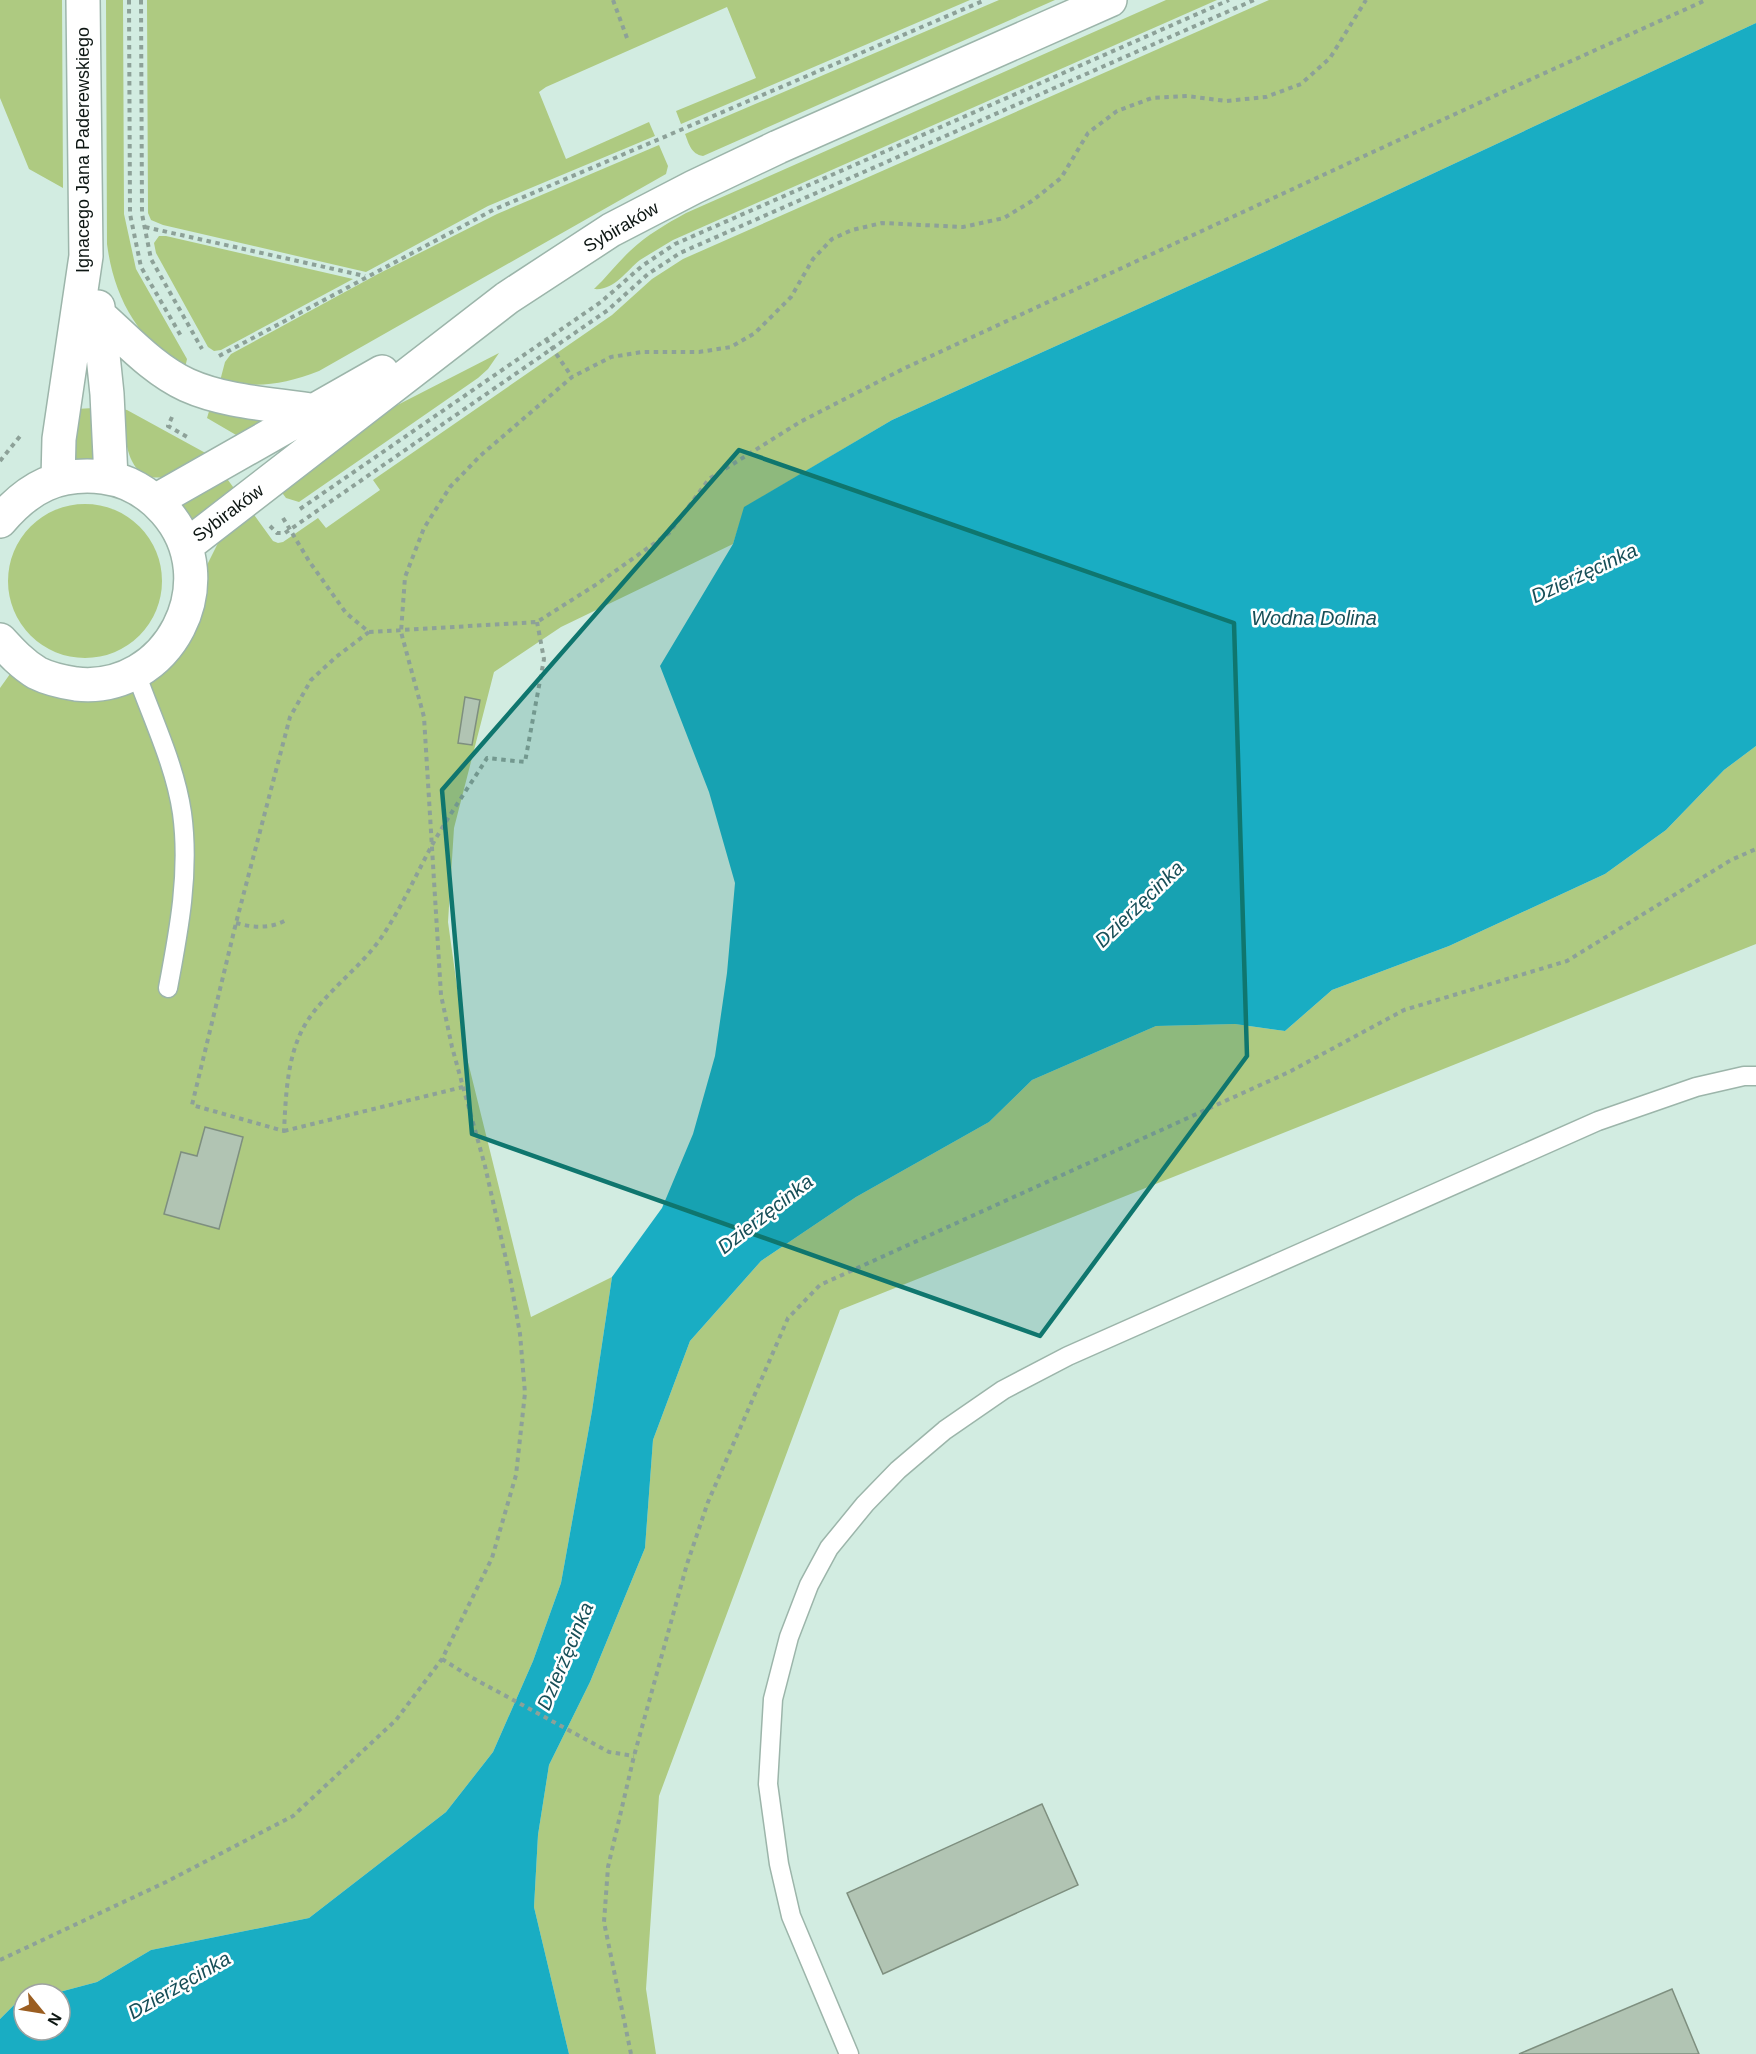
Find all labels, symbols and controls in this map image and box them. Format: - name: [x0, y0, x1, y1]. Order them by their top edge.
- street label: Ignacego Jana Paderewskiego: [73, 27, 93, 273]
- street label: Sybiraków: [580, 197, 663, 256]
- street label: Sybiraków: [189, 479, 268, 546]
- water label: Dzierżęcinka: [1527, 539, 1641, 607]
- water label: Wodna Dolina: [1251, 607, 1377, 629]
- water label: Dzierżęcinka: [1090, 856, 1188, 952]
- water label: Dzierżęcinka: [713, 1170, 817, 1258]
- water label: Dzierżęcinka: [533, 1599, 597, 1713]
- water label: Dzierżęcinka: [124, 1947, 234, 2023]
- north arrow: [12, 1982, 72, 2042]
- text: N: [44, 2010, 65, 2029]

